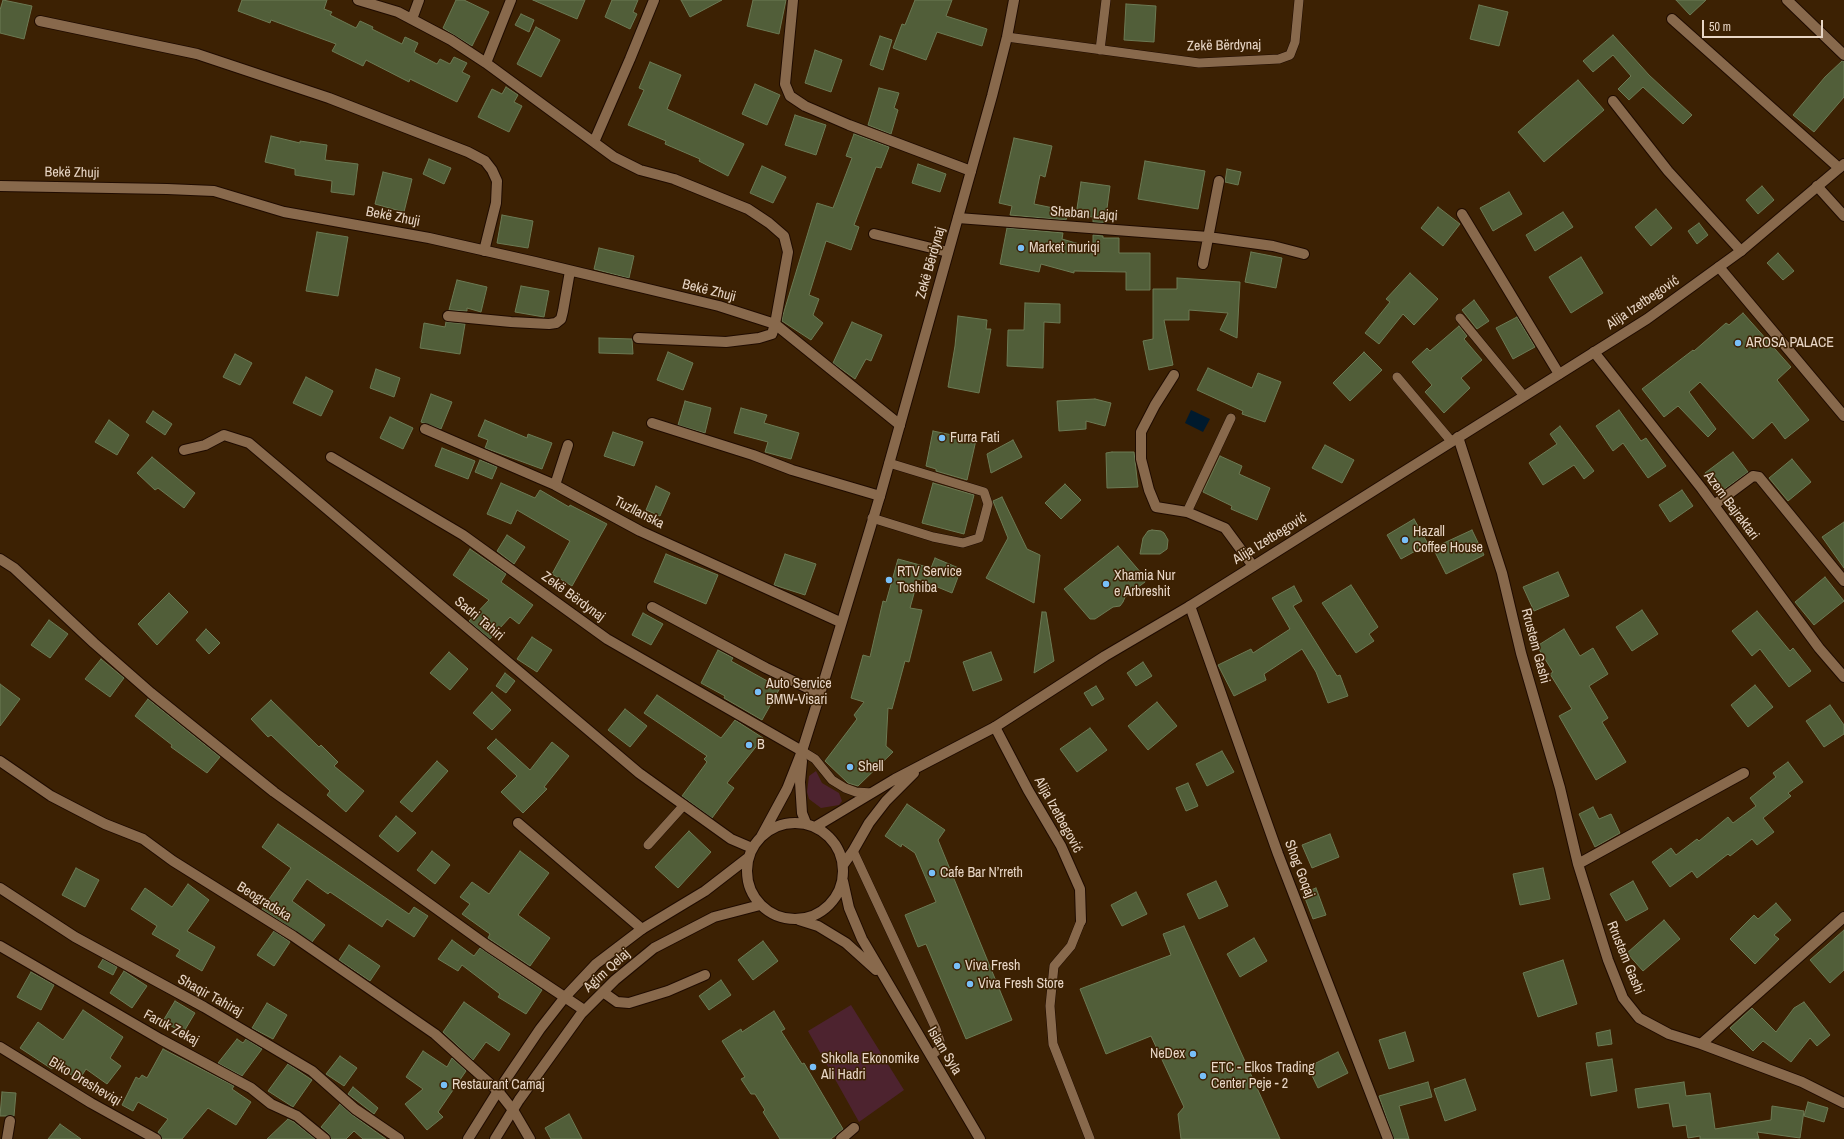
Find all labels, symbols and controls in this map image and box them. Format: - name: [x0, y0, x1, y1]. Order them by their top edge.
- scale bar: [1704, 12, 1825, 38]
- text: 50 m: [1709, 19, 1731, 35]
- street label: Zekë Bërdynaj: [1187, 37, 1261, 55]
- street label: Bekë Zhuji: [44, 164, 100, 182]
- street label: Shaban Lajqi: [1050, 203, 1118, 225]
- street label: Bekë Zhuji: [364, 204, 422, 230]
- street label: Zekë Bërdynaj: [913, 225, 949, 301]
- place label: Market muriqi: [1029, 240, 1100, 256]
- marker: Market muriqi: [1016, 243, 1026, 253]
- street label: Alija Izetbegović: [1603, 272, 1683, 334]
- street label: Bekë Zhuji: [680, 276, 738, 306]
- place label: AROSA PALACE: [1746, 335, 1834, 351]
- marker: AROSA PALACE: [1733, 338, 1743, 348]
- place label: Furra Fati: [950, 430, 1000, 446]
- marker: Furra Fati: [937, 433, 947, 443]
- street label: Azem Bajraktari: [1700, 468, 1762, 544]
- street label: Tuzllanska: [611, 493, 667, 533]
- street label: Alija Izetbegović: [1230, 510, 1310, 568]
- place label: Hazall Coffee House: [1413, 524, 1483, 556]
- marker: Hazall Coffee House: [1400, 535, 1410, 545]
- place label: RTV Service Toshiba: [897, 564, 962, 596]
- street label: Zekë Bërdynaj: [538, 568, 608, 626]
- place label: Xhamia Nur e Arbreshit: [1114, 568, 1175, 600]
- marker: RTV Service Toshiba: [884, 575, 894, 585]
- marker: Xhamia Nur e Arbreshit: [1101, 579, 1111, 589]
- street label: Sadri Tahiri: [451, 593, 507, 645]
- street label: Rrustem Gashi: [1517, 607, 1553, 685]
- place label: Auto Service BMW-Visari: [766, 676, 832, 708]
- marker: Auto Service BMW-Visari: [753, 687, 763, 697]
- place label: B: [757, 737, 765, 753]
- marker: B: [744, 740, 754, 750]
- place label: Shell: [858, 759, 884, 775]
- marker: Shell: [845, 762, 855, 772]
- street label: Alija Izetbegović: [1030, 774, 1086, 856]
- street label: Shog Goqaj: [1280, 838, 1318, 900]
- place label: Cafe Bar N’rreth: [940, 865, 1023, 881]
- marker: Cafe Bar N’rreth: [927, 868, 937, 878]
- street label: Beogradska: [234, 879, 294, 925]
- street label: Rrustem Gashi: [1603, 919, 1647, 997]
- street label: Agim Qelaj: [580, 946, 634, 996]
- place label: Viva Fresh: [965, 958, 1020, 974]
- marker: Viva Fresh: [952, 961, 962, 971]
- street label: Shaqir Tahiraj: [175, 971, 245, 1021]
- place label: Viva Fresh Store: [978, 976, 1064, 992]
- marker: Viva Fresh Store: [965, 979, 975, 989]
- street label: Faruk Zekaj: [141, 1006, 201, 1050]
- street label: Islam Syla: [923, 1024, 965, 1078]
- place label: NeDex: [1150, 1046, 1185, 1062]
- marker: NeDex: [1188, 1049, 1198, 1059]
- place label: Shkolla Ekonomike Ali Hadri: [821, 1051, 919, 1084]
- street label: Biko Dresheviqi: [46, 1054, 124, 1110]
- place label: ETC - Elkos Trading Center Peje - 2: [1211, 1060, 1315, 1092]
- marker: Shkolla Ekonomike Ali Hadri: [808, 1062, 818, 1072]
- marker: ETC - Elkos Trading Center Peje - 2: [1198, 1071, 1208, 1081]
- place label: Restaurant Camaj: [452, 1077, 545, 1093]
- marker: Restaurant Camaj: [439, 1080, 449, 1090]

